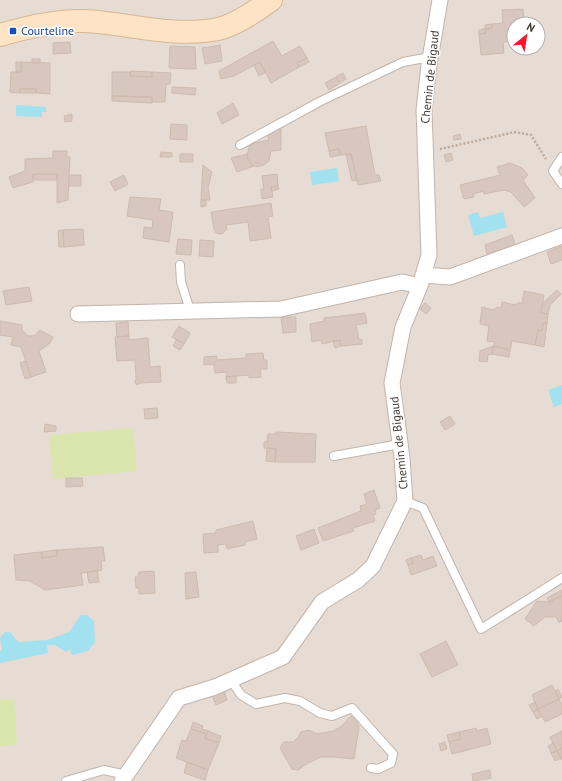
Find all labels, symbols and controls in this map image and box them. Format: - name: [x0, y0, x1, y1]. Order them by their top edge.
- north arrow: [506, 16, 546, 56]
- text: N: [524, 19, 538, 35]
- place label: Courteline: [21, 23, 74, 38]
- marker: Courteline: [8, 26, 18, 36]
- street label: Chemin de Bigaud: [417, 30, 442, 124]
- street label: Chemin de Bigaud: [386, 396, 411, 490]

